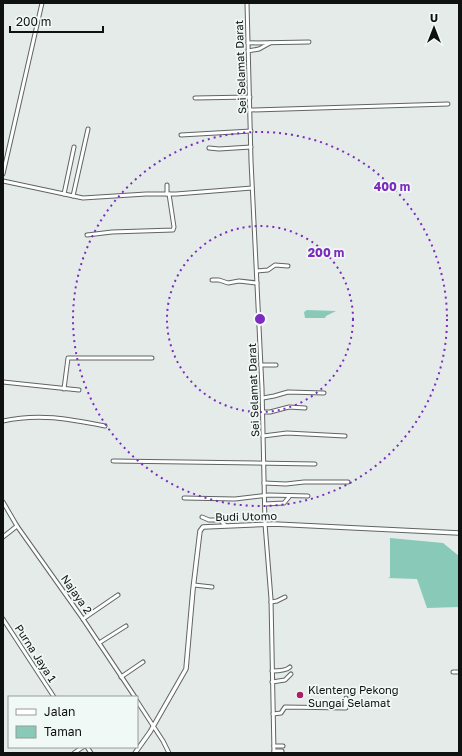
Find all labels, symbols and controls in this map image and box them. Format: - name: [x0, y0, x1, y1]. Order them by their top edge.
- scale bar: [10, 8, 103, 34]
- north arrow: [414, 8, 454, 48]
- text: U: [430, 11, 438, 24]
- text: 200 m: [16, 14, 51, 29]
- street label: Sei Selamat Darat: [232, 20, 248, 114]
- text: 400 m: [374, 179, 410, 194]
- text: 200 m: [308, 245, 344, 260]
- centre of rings: [253, 312, 267, 326]
- street label: Sei Selamat Darat: [245, 343, 261, 437]
- street label: Budi Utomo: [215, 509, 277, 523]
- street label: Najaya 2: [59, 572, 95, 616]
- street label: Purna Jaya 1: [13, 622, 59, 684]
- place label: Klenteng Pekong Sungai Selamat: [308, 683, 399, 709]
- marker: Klenteng Pekong Sungai Selamat: [295, 690, 305, 700]
- legend: [8, 696, 138, 748]
- text: Jalan: [44, 704, 75, 719]
- text: Taman: [44, 724, 82, 739]

